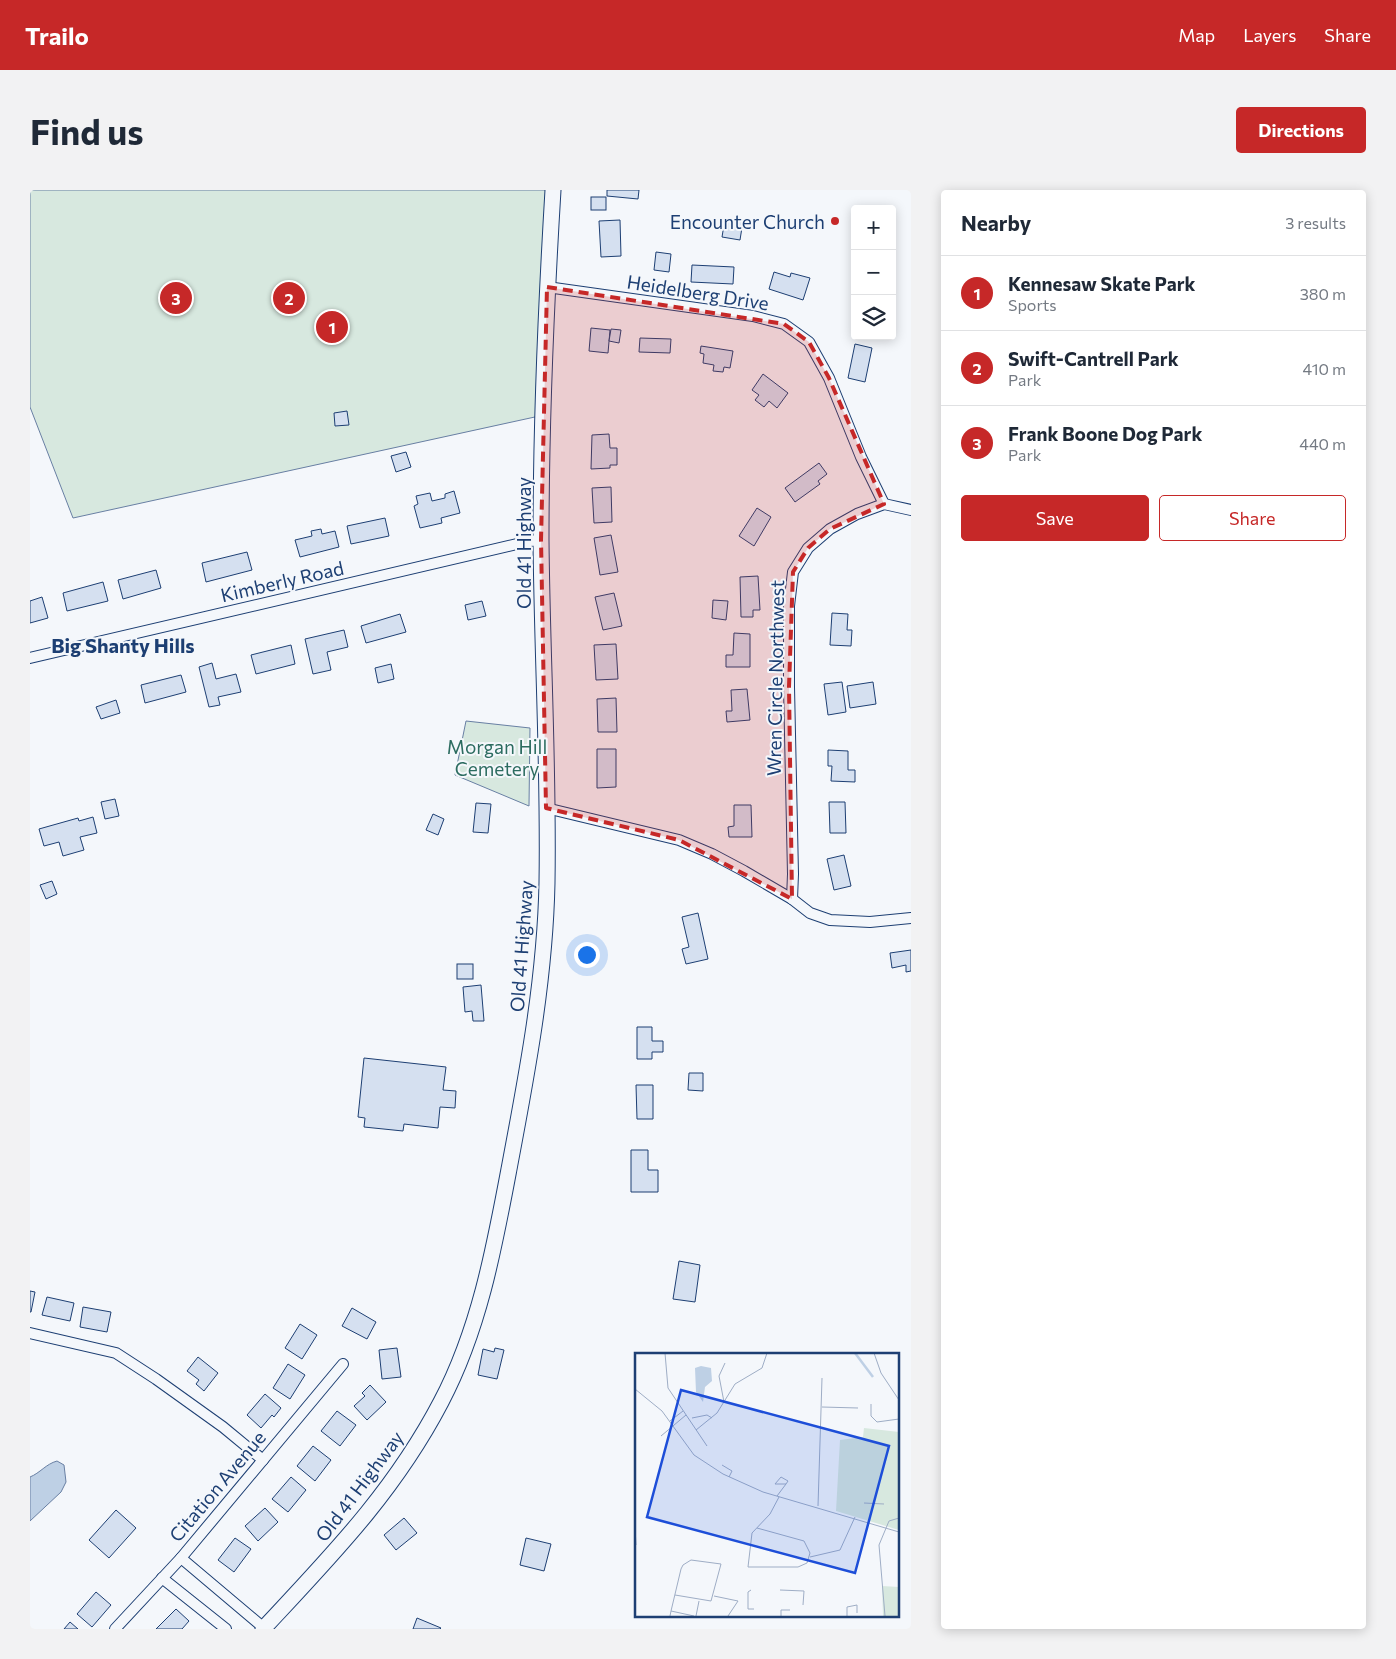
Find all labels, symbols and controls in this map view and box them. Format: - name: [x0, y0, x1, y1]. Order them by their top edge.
- text: Trailo: [25, 21, 89, 50]
- text: Map: [1178, 24, 1215, 46]
- text: Layers: [1243, 24, 1296, 46]
- text: Share: [1324, 24, 1371, 46]
- button: Directions: [1236, 107, 1366, 153]
- text: Find us: [30, 109, 144, 152]
- map controls: [851, 205, 896, 340]
- button: +: [851, 205, 896, 250]
- place label: Encounter Church: [670, 210, 825, 233]
- text: Nearby: [961, 210, 1031, 235]
- text: 3 results: [1285, 213, 1346, 232]
- marker: Encounter Church: [829, 215, 841, 227]
- button: −: [851, 250, 896, 295]
- street label: Heidelberg Drive: [625, 269, 771, 315]
- text: Kennesaw Skate Park: [1008, 272, 1196, 295]
- pin: 3: [160, 279, 192, 317]
- pin: 2: [273, 279, 305, 317]
- text: 1: [973, 284, 981, 303]
- text: 380 m: [1300, 284, 1346, 303]
- button: layers: [851, 295, 896, 340]
- text: Sports: [1008, 295, 1057, 314]
- pin: 1: [316, 308, 348, 346]
- text: Swift-Cantrell Park: [1008, 347, 1179, 370]
- text: 2: [972, 359, 982, 378]
- text: 410 m: [1303, 359, 1346, 378]
- text: Park: [1008, 370, 1041, 389]
- text: Frank Boone Dog Park: [1008, 422, 1202, 445]
- text: 3: [972, 434, 982, 453]
- text: 440 m: [1299, 434, 1346, 453]
- text: Park: [1008, 445, 1041, 464]
- street label: Old 41 Highway: [512, 477, 535, 609]
- button: Save: [961, 495, 1149, 541]
- button: Share: [1159, 495, 1346, 541]
- street label: Kimberly Road: [218, 556, 346, 606]
- street label: Wren Circle Northwest: [762, 579, 788, 776]
- district label: Big Shanty Hills: [51, 633, 195, 657]
- park label: Morgan Hill Cemetery: [447, 735, 547, 780]
- street label: Old 41 Highway: [505, 879, 537, 1013]
- your location: [574, 942, 600, 968]
- inset map: [635, 1353, 898, 1616]
- street label: Citation Avenue: [164, 1426, 270, 1546]
- street label: Old 41 Highway: [310, 1426, 408, 1546]

